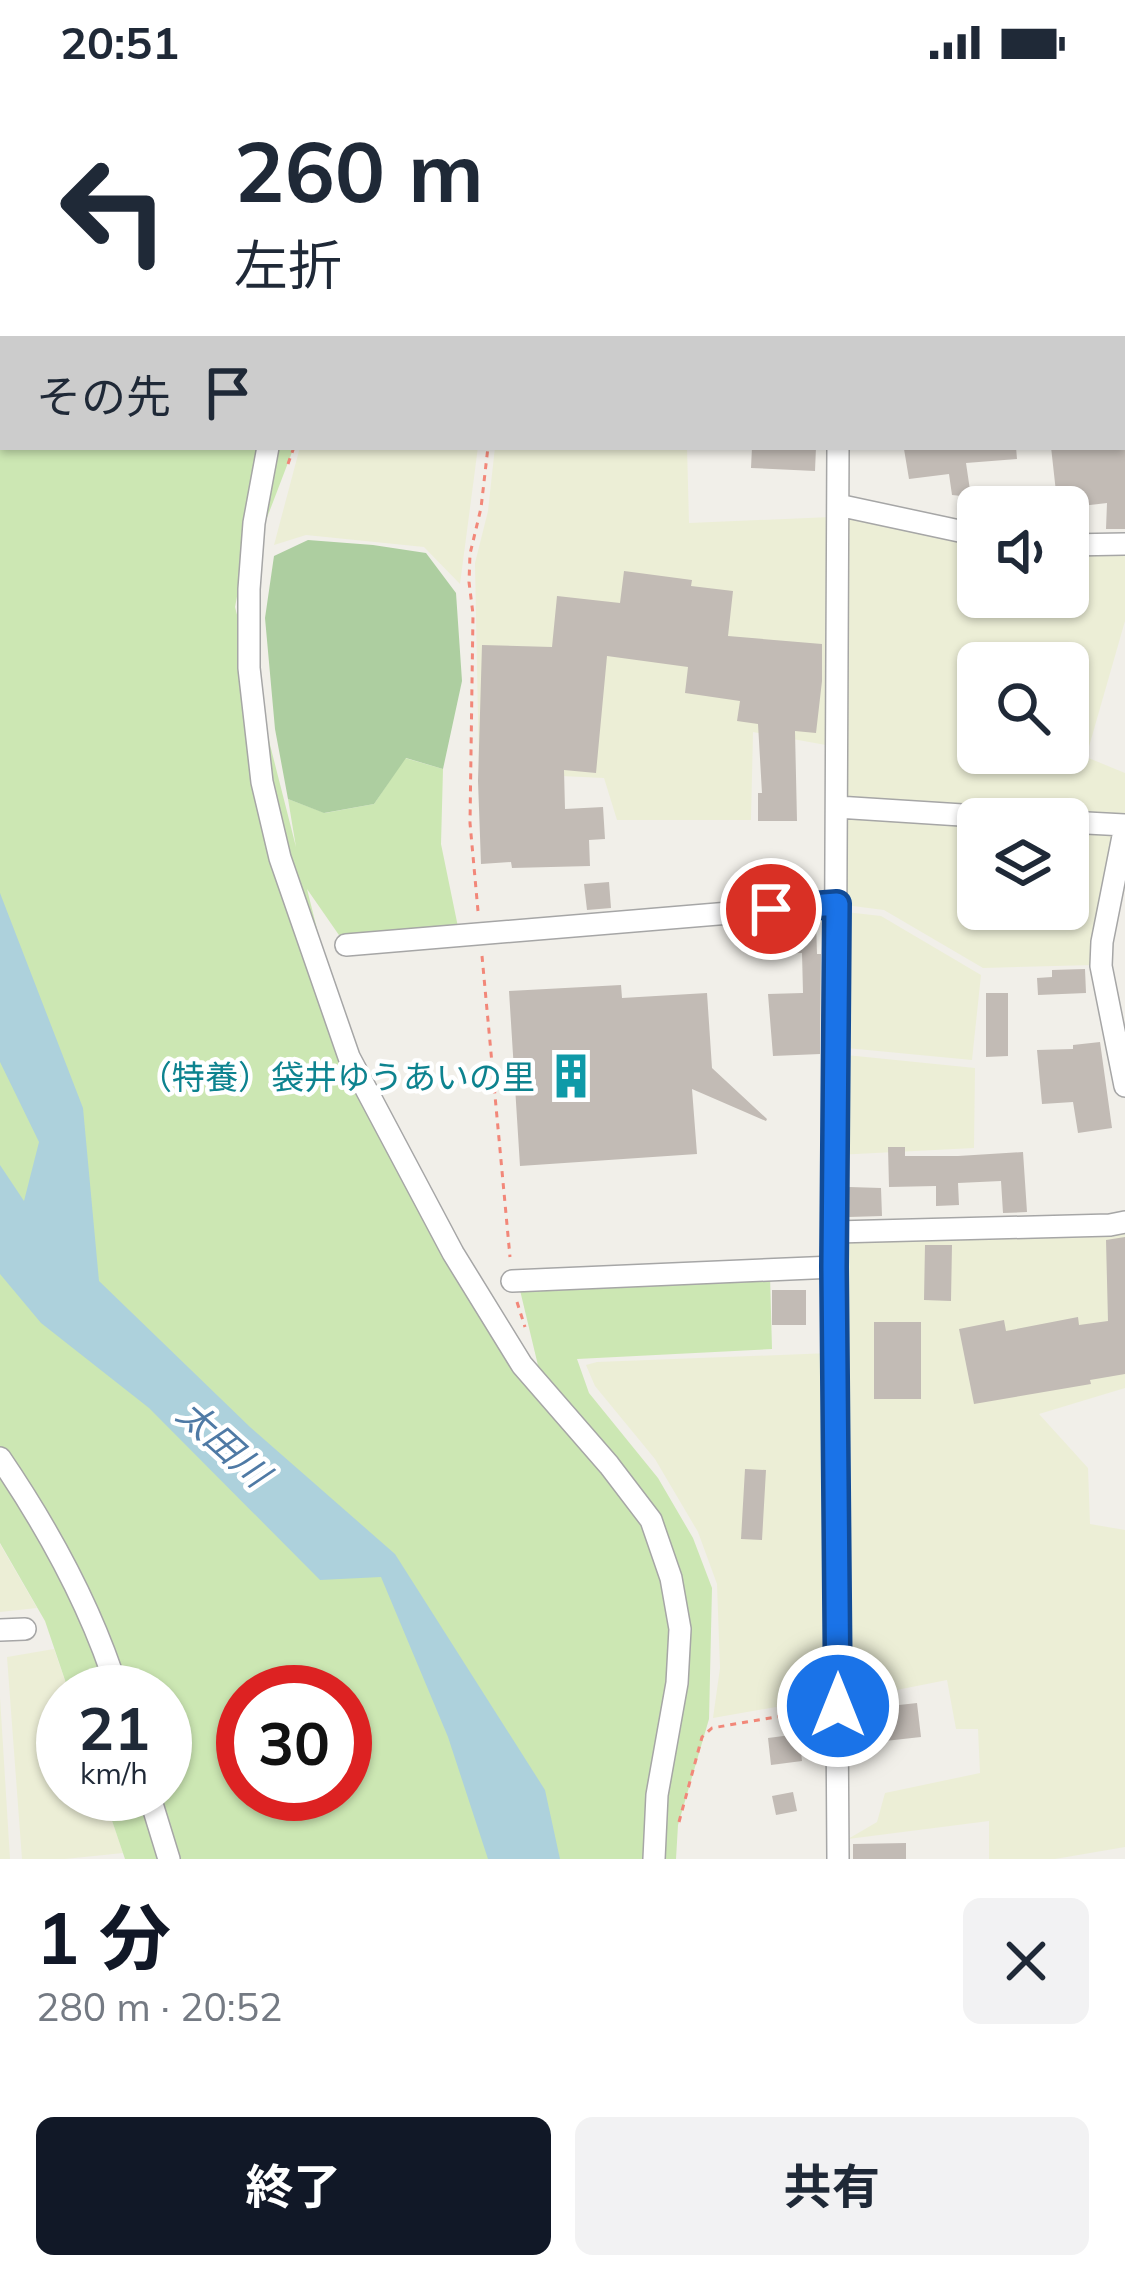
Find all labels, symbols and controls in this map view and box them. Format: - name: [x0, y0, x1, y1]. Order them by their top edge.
- text: 20:51: [60, 14, 179, 70]
- text: 260 m: [234, 118, 484, 223]
- icon: left: [36, 132, 192, 288]
- text: 左折: [234, 231, 342, 299]
- icon: arrive: [195, 360, 261, 426]
- text: その先: [36, 368, 171, 424]
- map controls: [957, 486, 1089, 930]
- button: sound: [957, 486, 1089, 618]
- button: search: [957, 642, 1089, 774]
- button: layers: [957, 798, 1089, 930]
- pin: [720, 858, 822, 960]
- icon: arrive: [738, 876, 804, 942]
- building icon: （特養）袋井ゆうあいの里: [546, 1051, 596, 1101]
- place label: （特養）袋井ゆうあいの里: [139, 1056, 535, 1097]
- water label: 太田川: [169, 1390, 282, 1499]
- position arrow: [775, 1643, 901, 1769]
- speed limit sign: 30: [216, 1665, 372, 1821]
- text: 21: [78, 1690, 150, 1765]
- text: km/h: [80, 1754, 148, 1792]
- text: 1 分: [36, 1892, 171, 1982]
- button: close: [963, 1898, 1089, 2024]
- text: 280 m · 20:52: [36, 1982, 282, 2031]
- button: 終了: [36, 2117, 551, 2255]
- button: 共有: [575, 2117, 1089, 2255]

